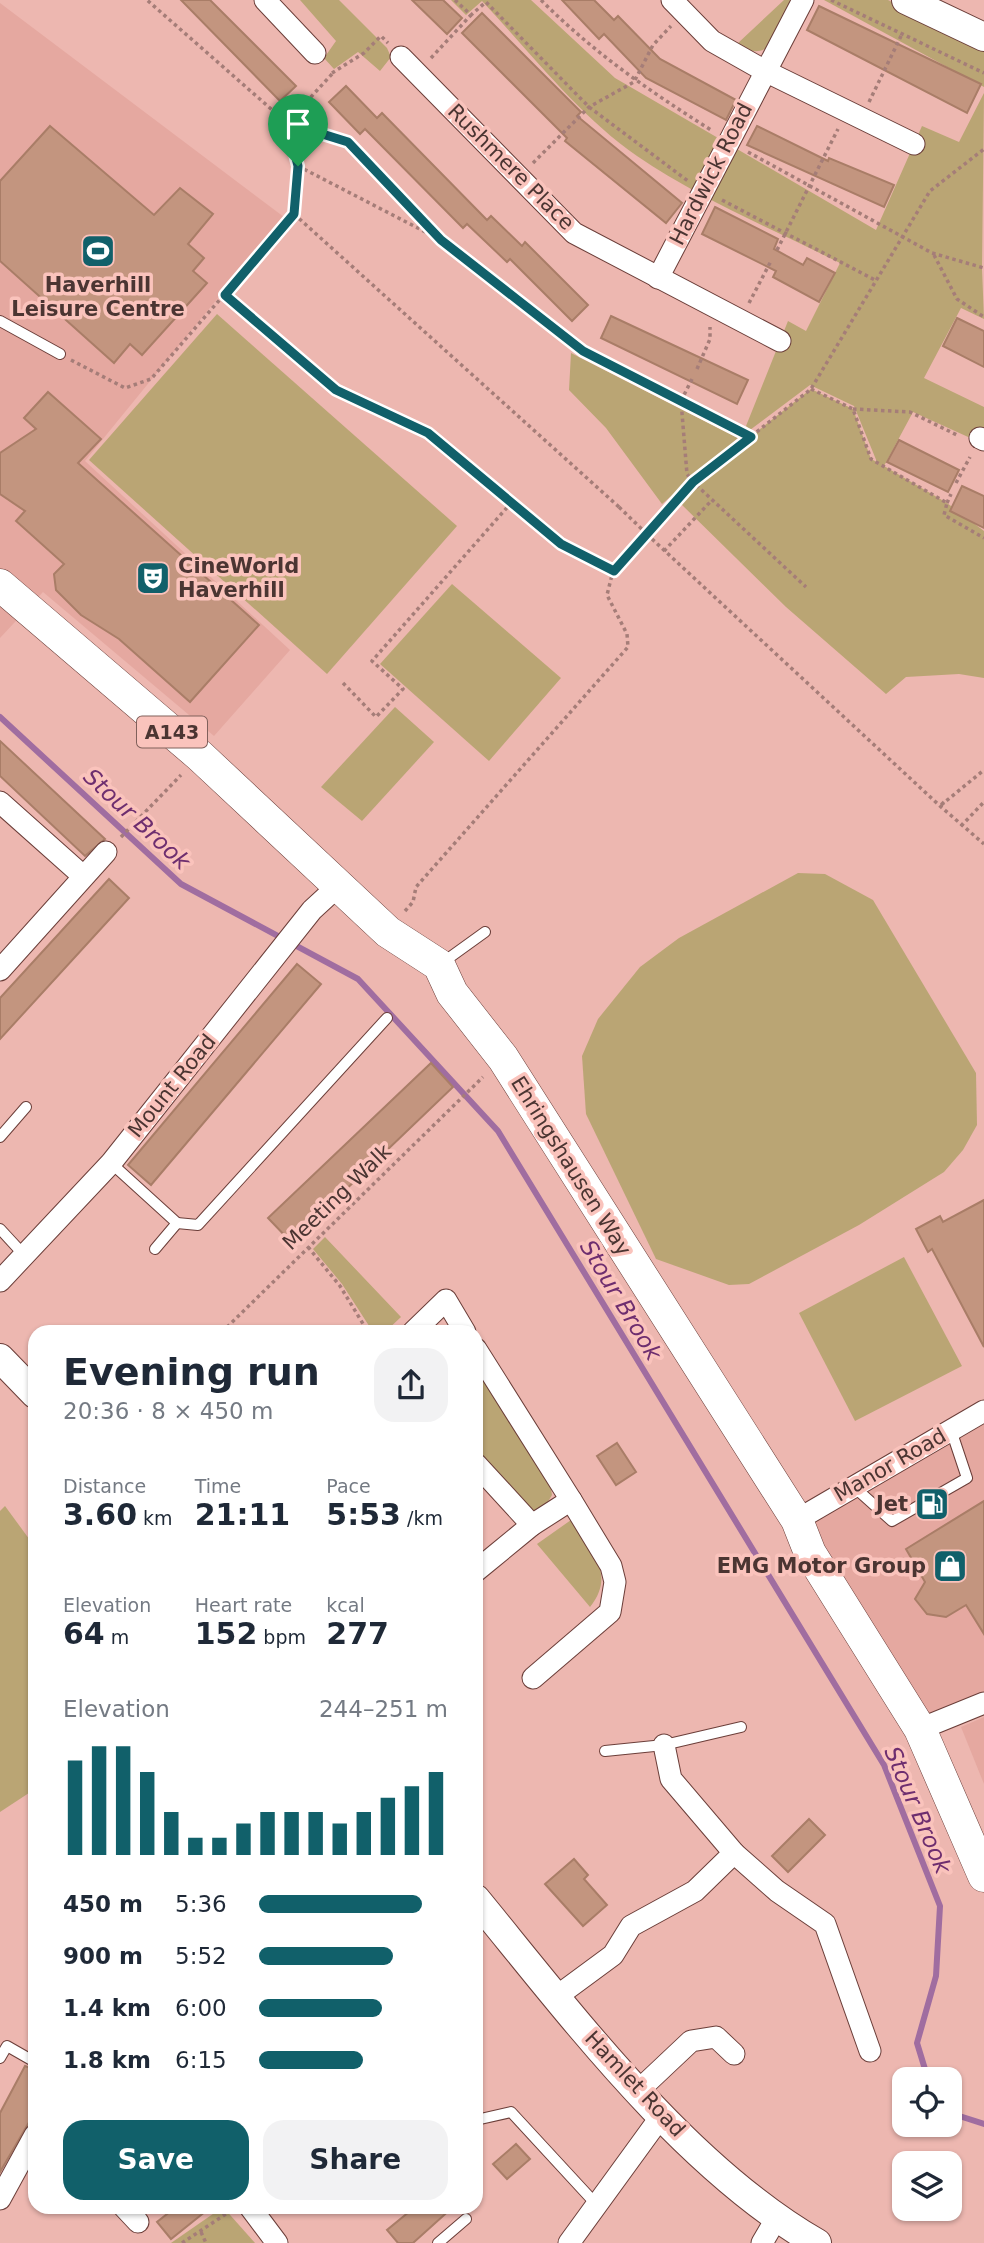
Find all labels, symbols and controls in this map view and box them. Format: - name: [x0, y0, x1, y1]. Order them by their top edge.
- pin: [268, 94, 328, 166]
- street label: Rushmere Place: [443, 99, 579, 235]
- street label: Hardwick Road: [665, 99, 757, 249]
- icon: arrive: [279, 105, 317, 143]
- sports icon: Haverhill Leisure Centre: [79, 232, 117, 270]
- place label: Haverhill Leisure Centre: [11, 273, 185, 321]
- place label: CineWorld Haverhill: [178, 554, 299, 602]
- theatre icon: CineWorld Haverhill: [134, 559, 172, 597]
- road number: A143: [137, 716, 207, 748]
- water label: Stour Brook: [78, 763, 197, 876]
- street label: Mount Road: [123, 1030, 221, 1142]
- street label: Ehringshausen Way: [506, 1072, 636, 1260]
- street label: Meeting Walk: [278, 1139, 397, 1255]
- water label: Stour Brook: [575, 1235, 668, 1366]
- button: share: [374, 1348, 448, 1422]
- text: Evening run: [63, 1350, 320, 1394]
- text: 20:36 · 8 × 450 m: [63, 1398, 273, 1424]
- street label: Manor Road: [830, 1423, 950, 1507]
- text: Distance: [63, 1475, 146, 1497]
- text: Time: [195, 1475, 241, 1497]
- text: Pace: [326, 1475, 371, 1497]
- fuel station icon: Jet: [913, 1485, 951, 1523]
- place label: Jet: [874, 1492, 908, 1516]
- text: 3.60: [63, 1497, 137, 1532]
- text: 21:11: [195, 1497, 290, 1532]
- text: 5:53: [326, 1497, 401, 1532]
- text: km: [137, 1507, 173, 1529]
- text: /km: [401, 1507, 443, 1529]
- shop icon: EMG Motor Group: [931, 1547, 969, 1585]
- place label: EMG Motor Group: [717, 1554, 926, 1578]
- text: Elevation: [63, 1594, 151, 1616]
- text: Heart rate: [195, 1594, 292, 1616]
- text: kcal: [326, 1594, 365, 1616]
- text: 64: [63, 1616, 105, 1651]
- text: 152: [195, 1616, 257, 1651]
- text: 277: [326, 1616, 389, 1651]
- text: m: [105, 1626, 129, 1648]
- text: bpm: [257, 1626, 306, 1648]
- text: Elevation: [63, 1696, 170, 1722]
- text: 244–251 m: [319, 1696, 448, 1722]
- water label: Stour Brook: [880, 1742, 957, 1879]
- text: 450 m: [63, 1891, 143, 1917]
- text: 5:36: [175, 1891, 227, 1917]
- text: 900 m: [63, 1943, 143, 1969]
- text: 5:52: [175, 1943, 227, 1969]
- text: 1.4 km: [63, 1995, 151, 2021]
- text: 6:00: [175, 1995, 227, 2021]
- street label: Hamlet Road: [580, 2026, 690, 2142]
- text: 1.8 km: [63, 2047, 151, 2073]
- text: 6:15: [175, 2047, 227, 2073]
- map controls: [892, 2067, 962, 2221]
- button: locate: [892, 2067, 962, 2137]
- button: Save: [63, 2120, 249, 2200]
- button: Share: [263, 2120, 448, 2200]
- button: layers: [892, 2151, 962, 2221]

